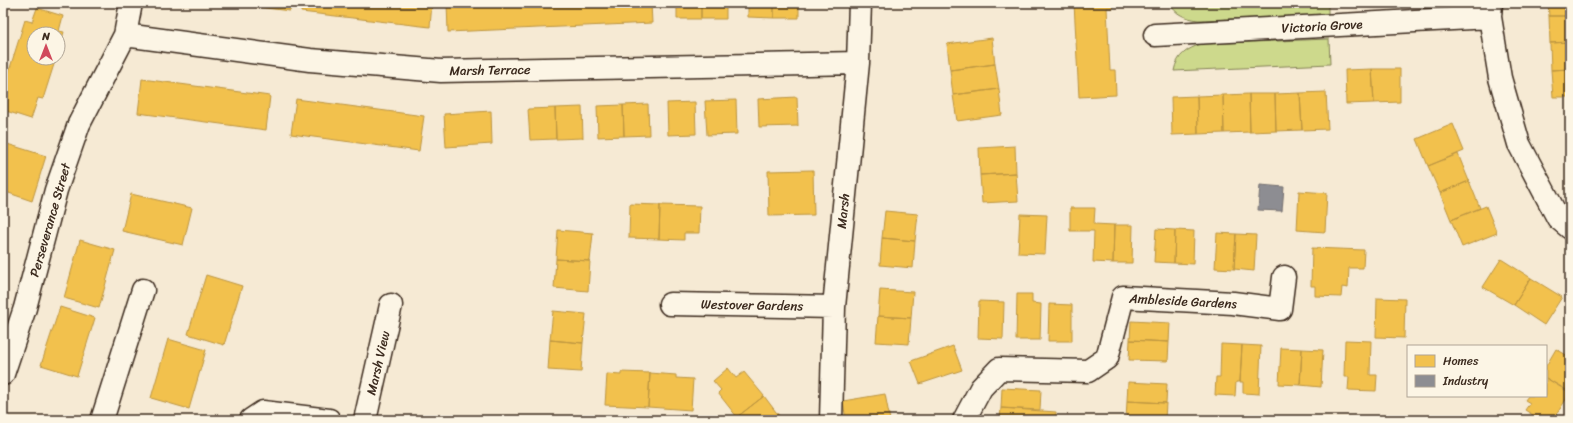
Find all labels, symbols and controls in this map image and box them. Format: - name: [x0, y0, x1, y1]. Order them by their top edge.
- street label: Victoria Grove: [1281, 12, 1363, 40]
- north arrow: [26, 26, 66, 66]
- text: N: [41, 27, 50, 46]
- street label: Marsh Terrace: [449, 58, 531, 82]
- street label: Perseverance Street: [23, 160, 77, 280]
- street label: Marsh: [830, 192, 856, 230]
- street label: Ambleside Gardens: [1128, 287, 1238, 315]
- street label: Westover Gardens: [701, 293, 803, 317]
- street label: Marsh View: [359, 328, 397, 397]
- legend: [1407, 345, 1547, 397]
- text: Homes: [1443, 350, 1479, 372]
- text: Industry: [1442, 370, 1489, 392]

